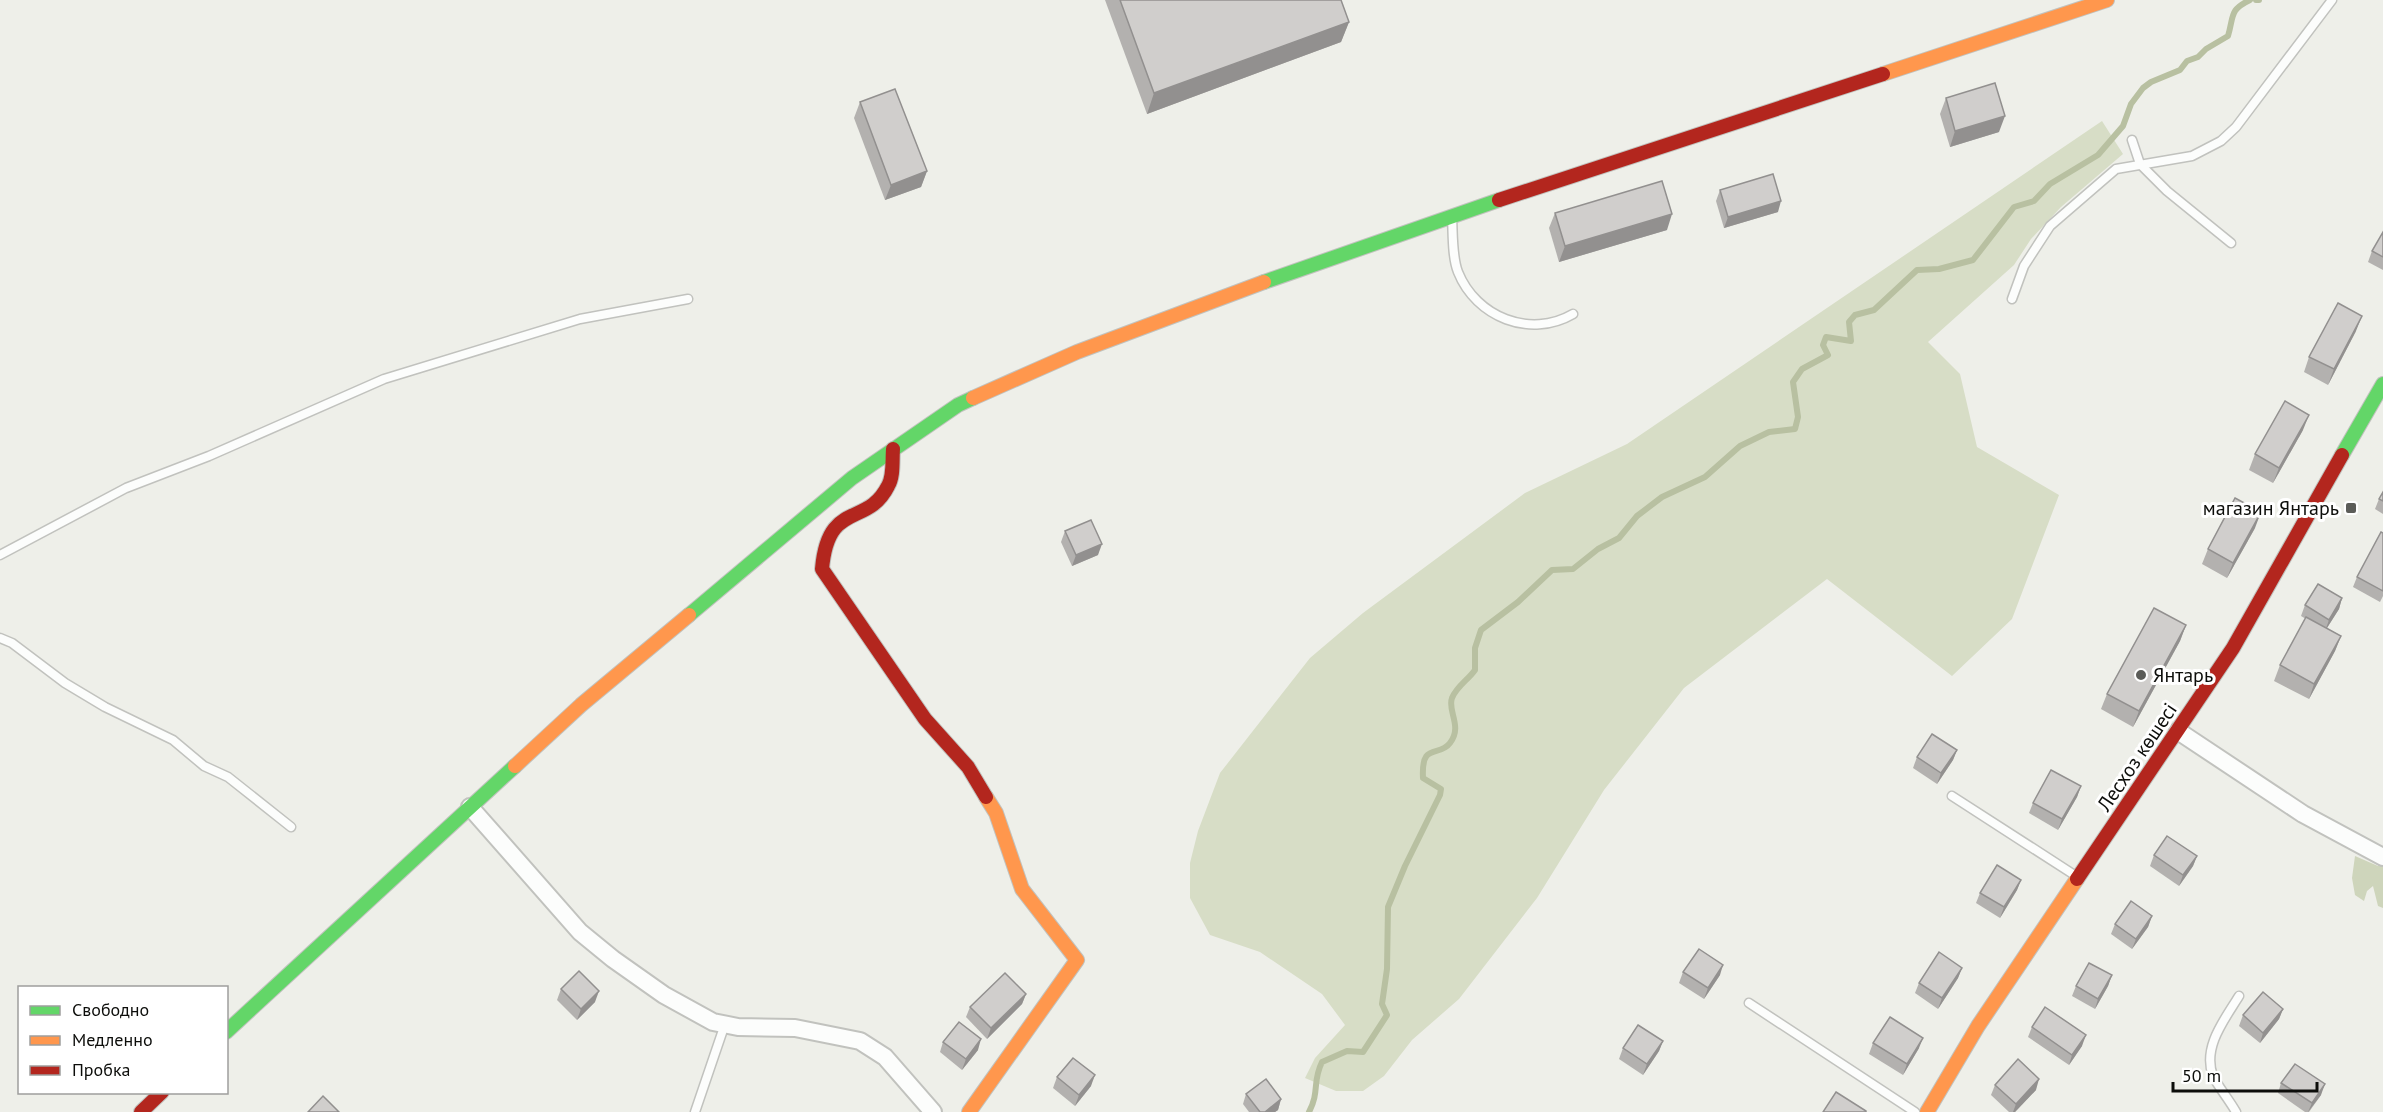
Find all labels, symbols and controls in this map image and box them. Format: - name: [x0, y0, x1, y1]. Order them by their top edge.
- place label: магазин Янтарь: [2203, 495, 2339, 521]
- marker: магазин Янтарь: [2344, 501, 2358, 515]
- place label: Янтарь: [2153, 662, 2213, 688]
- marker: Янтарь: [2134, 668, 2148, 682]
- street label: Лесхоз көшесі: [2091, 698, 2183, 817]
- legend: [18, 986, 228, 1094]
- text: Свободно: [72, 998, 149, 1021]
- text: Медленно: [72, 1028, 153, 1051]
- scale bar: [2173, 1055, 2317, 1093]
- text: Пробка: [72, 1058, 130, 1081]
- text: 50 m: [2182, 1064, 2221, 1087]

